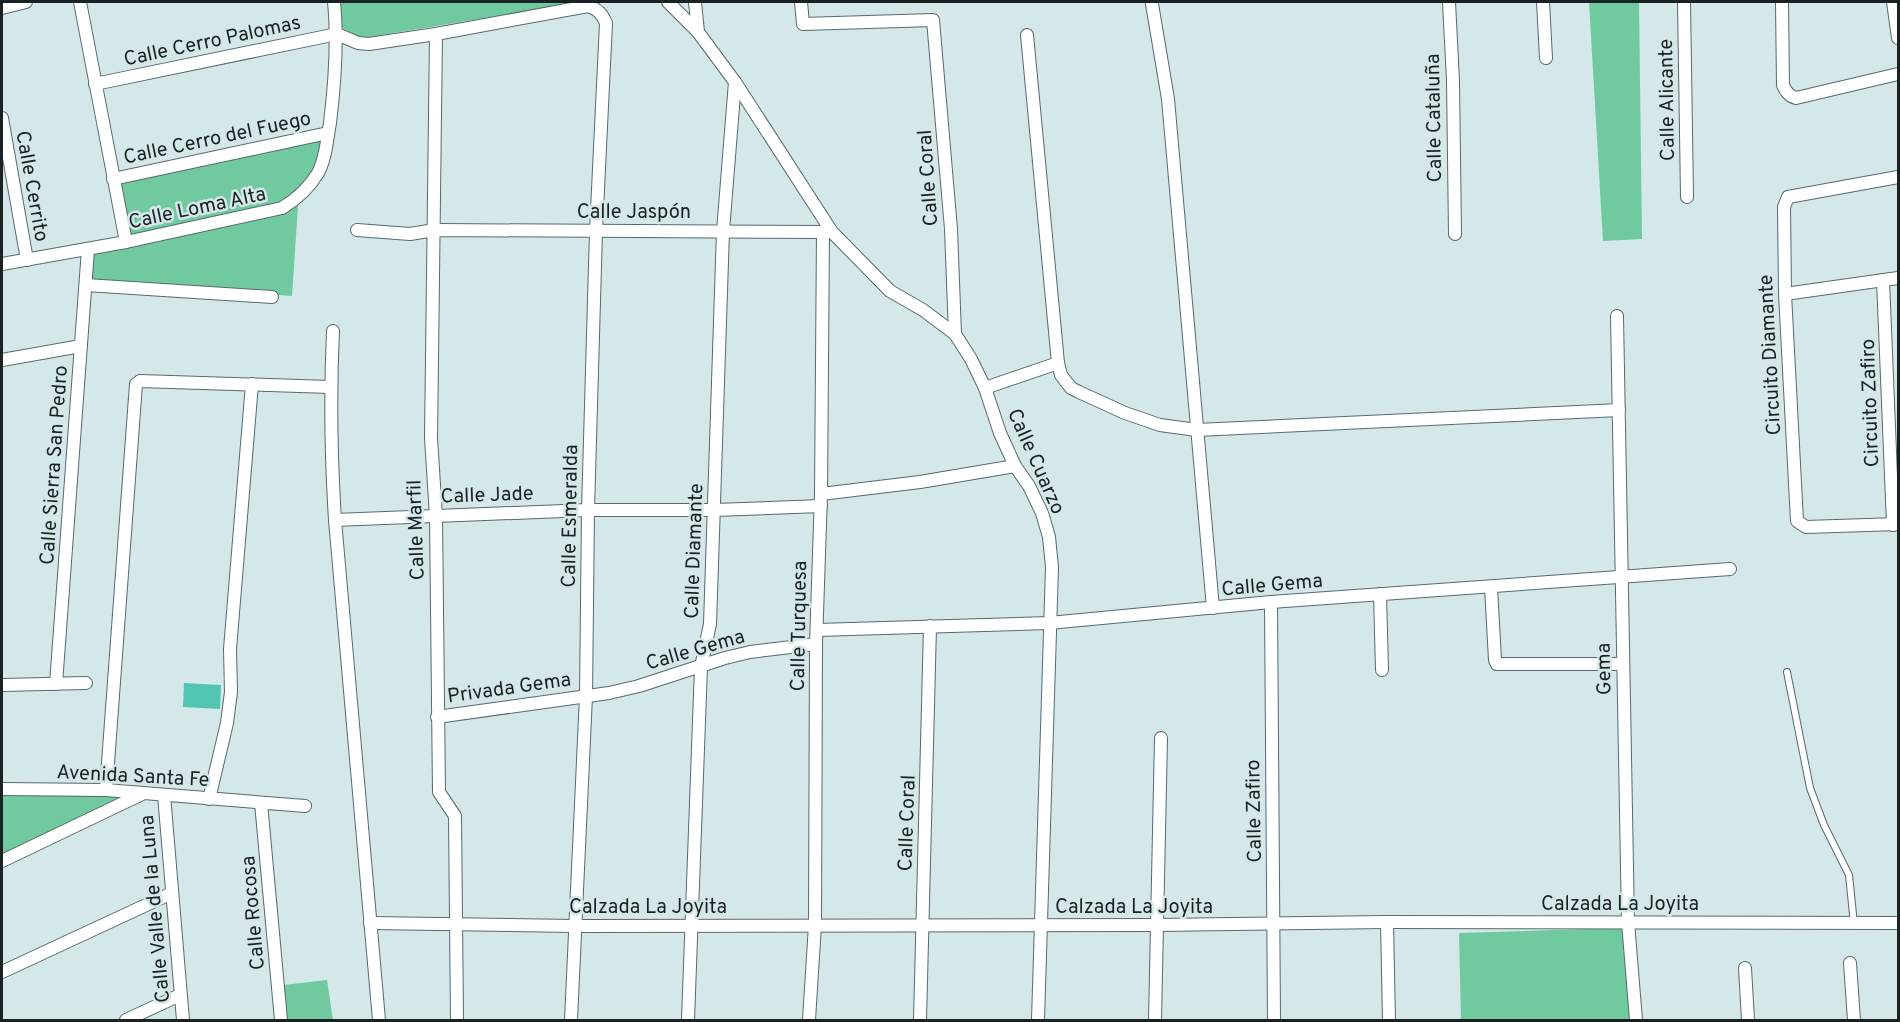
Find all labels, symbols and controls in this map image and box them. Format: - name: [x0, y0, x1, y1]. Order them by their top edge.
- street label: Calle Cerro Palomas: [122, 11, 303, 73]
- street label: Calle Alicante: [1654, 39, 1682, 161]
- street label: Calle Cataluña: [1421, 53, 1449, 183]
- street label: Calle Cerro del Fuego: [121, 106, 314, 172]
- street label: Calle Cerrito: [8, 129, 54, 244]
- street label: Calle Coral: [913, 129, 945, 227]
- street label: Calle Loma Alta: [126, 182, 268, 236]
- street label: Calle Jaspón: [577, 200, 691, 226]
- street label: Circuito Diamante: [1754, 274, 1788, 436]
- street label: Circuito Zafiro: [1856, 338, 1886, 468]
- street label: Calle Sierra San Pedro: [35, 365, 75, 566]
- street label: Calle Cuarzo: [1000, 405, 1070, 519]
- street label: Calle Esmeralda: [557, 444, 585, 588]
- street label: Calle Marfil: [402, 479, 432, 581]
- street label: Calle Jade: [440, 481, 534, 511]
- street label: Calle Diamante: [680, 483, 710, 619]
- street label: Calle Turquesa: [786, 560, 814, 692]
- street label: Calle Gema: [1220, 569, 1324, 603]
- street label: Calle Gema: [643, 624, 748, 677]
- street label: Gema: [1592, 643, 1618, 695]
- street label: Privada Gema: [446, 667, 573, 711]
- street label: Calle Zafiro: [1241, 759, 1269, 863]
- street label: Avenida Santa Fe: [56, 760, 210, 794]
- street label: Calle Coral: [893, 774, 923, 872]
- street label: Calle Valle de la Luna: [135, 814, 177, 1004]
- street label: Calle Rocosa: [236, 855, 272, 971]
- street label: Calzada La Joyita: [1541, 892, 1699, 918]
- street label: Calzada La Joyita: [569, 895, 727, 921]
- street label: Calzada La Joyita: [1055, 895, 1213, 921]

